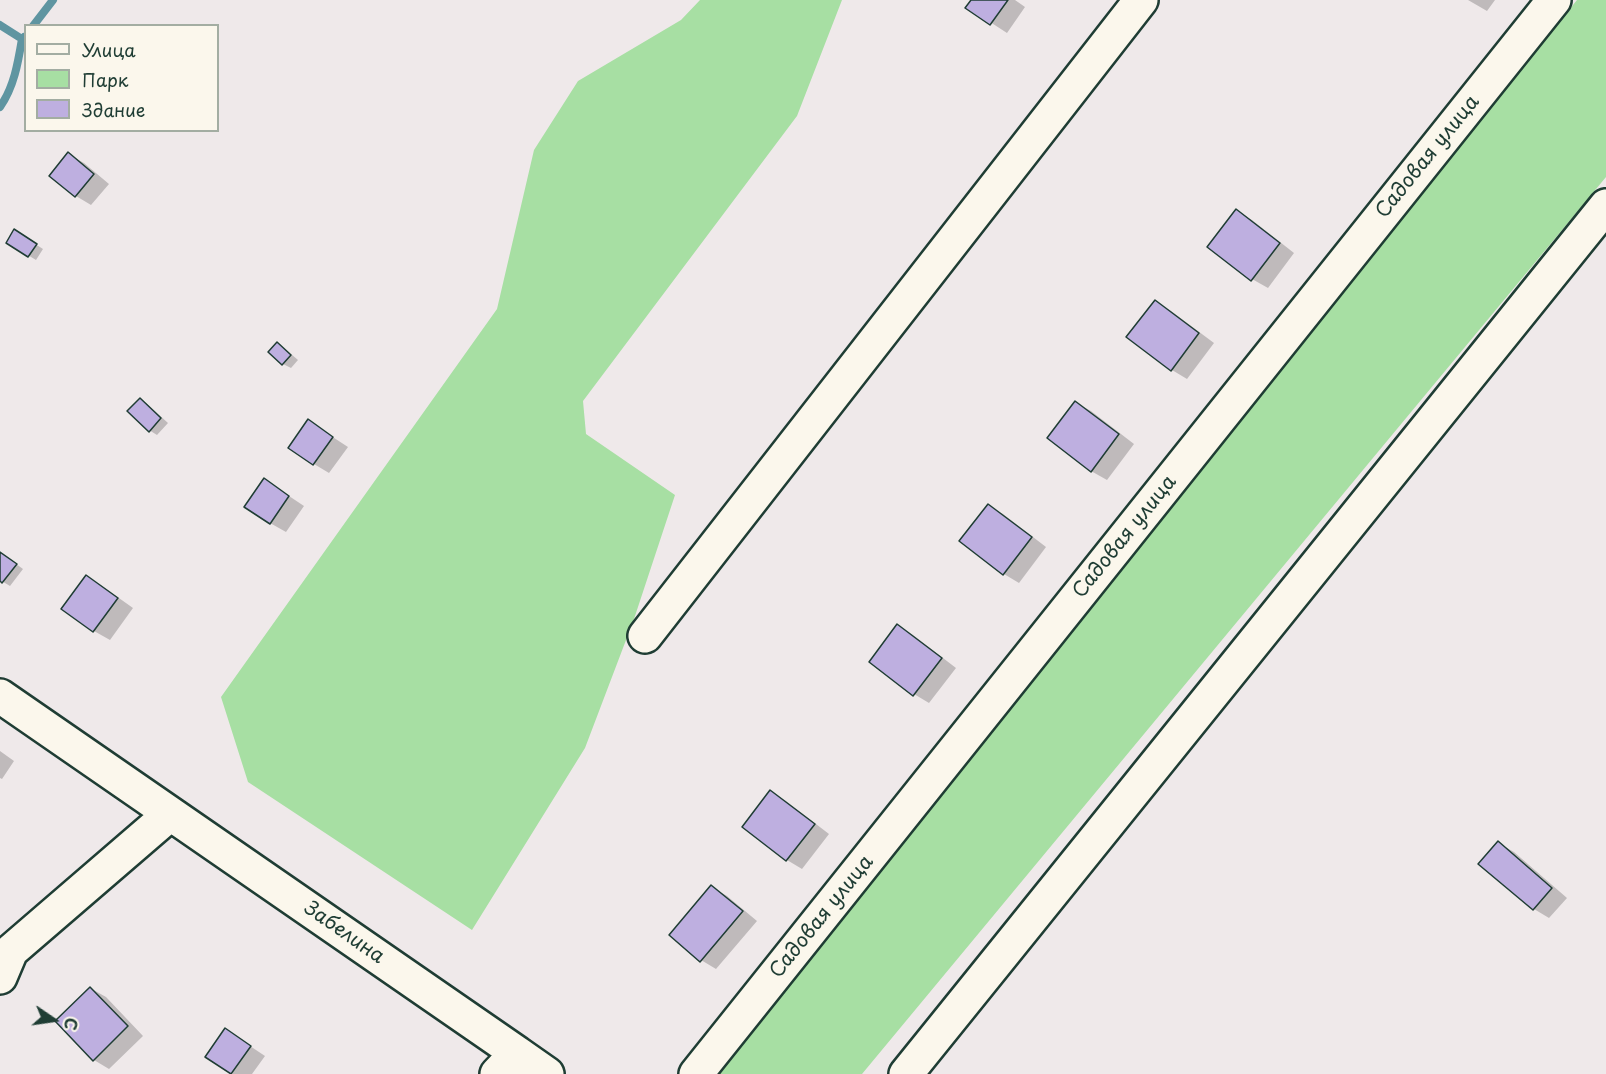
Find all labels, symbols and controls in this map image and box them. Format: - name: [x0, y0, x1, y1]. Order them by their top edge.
- legend: [24, 24, 219, 132]
- text: Улица: [82, 36, 136, 63]
- text: Парк: [82, 66, 128, 93]
- street label: Садовая улица: [1371, 91, 1485, 223]
- text: Здание: [82, 96, 145, 123]
- street label: Садовая улица: [1068, 471, 1182, 603]
- street label: Садовая улица: [765, 851, 879, 983]
- street label: Забелина: [299, 897, 389, 969]
- north arrow: [24, 990, 84, 1050]
- text: С: [58, 1015, 85, 1033]

